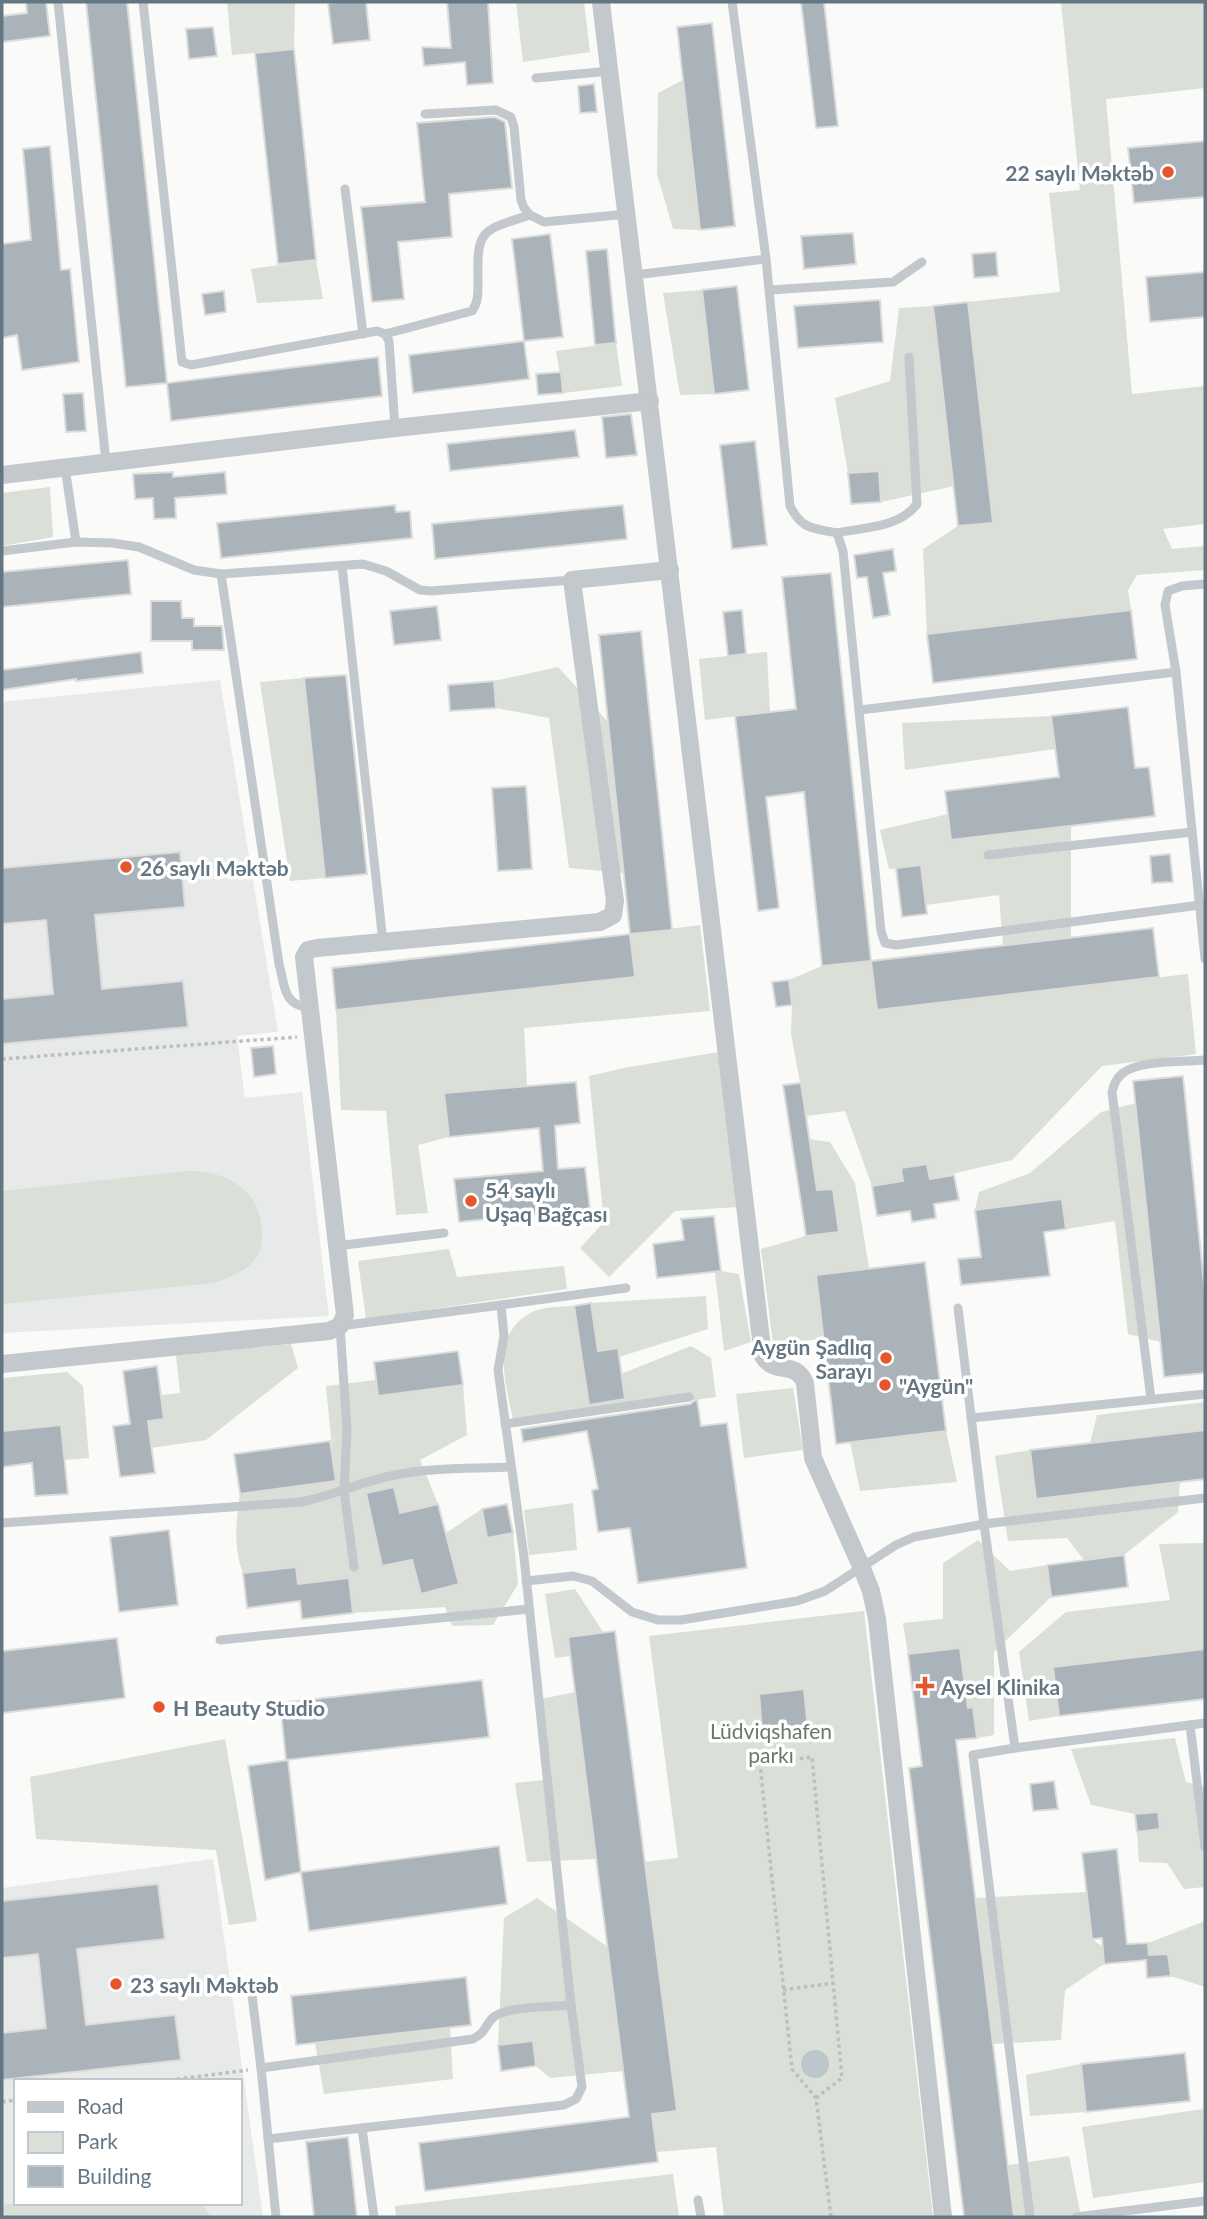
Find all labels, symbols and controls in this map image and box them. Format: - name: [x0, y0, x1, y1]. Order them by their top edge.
- place label: 22 saylı Məktəb: [1005, 160, 1154, 185]
- marker: 22 saylı Məktəb: [1160, 164, 1176, 180]
- place label: 26 saylı Məktəb: [140, 855, 289, 880]
- marker: 26 saylı Məktəb: [118, 859, 134, 875]
- place label: 54 saylı Uşaq Bağçası: [485, 1177, 608, 1226]
- marker: 54 saylı Uşaq Bağçası: [463, 1193, 479, 1209]
- place label: Aygün Şadlıq Sarayı: [750, 1334, 872, 1383]
- marker: Aygün Şadlıq Sarayı: [878, 1350, 894, 1366]
- place label: "Aygün": [899, 1373, 973, 1398]
- marker: "Aygün": [877, 1377, 893, 1393]
- place label: Aysel Klinika: [940, 1674, 1060, 1699]
- marker: Aysel Klinika: [915, 1676, 935, 1696]
- place label: H Beauty Studio: [173, 1695, 325, 1720]
- marker: H Beauty Studio: [151, 1699, 167, 1715]
- park label: Lüdviqshafen parkı: [710, 1718, 832, 1767]
- place label: 23 saylı Məktəb: [130, 1972, 279, 1997]
- marker: 23 saylı Məktəb: [108, 1976, 124, 1992]
- legend: [14, 2079, 242, 2205]
- text: Road: [77, 2093, 124, 2118]
- text: Park: [77, 2128, 118, 2153]
- text: Building: [77, 2163, 152, 2188]

